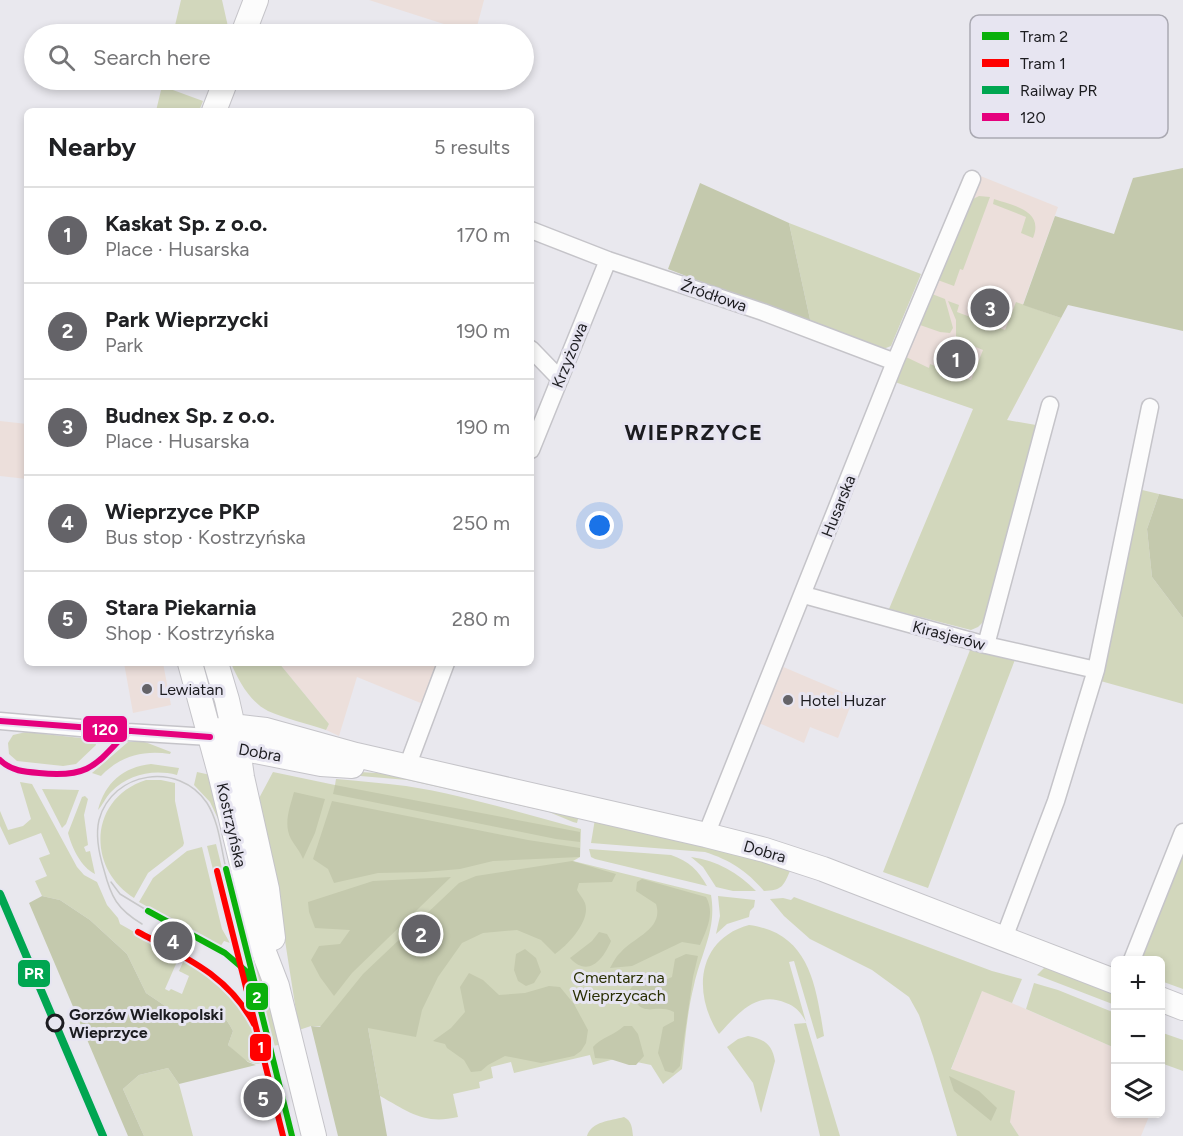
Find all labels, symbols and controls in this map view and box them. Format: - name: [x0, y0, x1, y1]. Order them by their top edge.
- legend: [970, 15, 1168, 138]
- search box: [24, 24, 534, 90]
- text: Tram 2: [1020, 27, 1068, 46]
- icon: search: [45, 41, 78, 74]
- text: Search here: [93, 44, 211, 71]
- text: Tram 1: [1020, 54, 1066, 73]
- text: Railway PR: [1020, 81, 1097, 100]
- text: 120: [1020, 108, 1046, 127]
- text: Nearby: [48, 131, 136, 163]
- text: 5 results: [434, 135, 510, 159]
- text: Kaskat Sp. z o.o.: [105, 210, 268, 237]
- text: 1: [63, 223, 72, 247]
- text: 170 m: [456, 223, 510, 247]
- text: Place · Husarska: [105, 237, 249, 261]
- street label: Źródłowa: [678, 275, 749, 316]
- pin: 3: [970, 286, 1010, 330]
- text: Park Wieprzycki: [105, 306, 269, 333]
- text: 2: [62, 319, 73, 343]
- text: 190 m: [456, 319, 510, 343]
- street label: Krzyżowa: [548, 320, 591, 391]
- text: Park: [105, 333, 143, 357]
- pin: 1: [936, 336, 976, 382]
- text: Budnex Sp. z o.o.: [105, 402, 275, 429]
- text: 3: [62, 415, 73, 439]
- text: 190 m: [456, 415, 510, 439]
- district label: WIEPRZYCE: [625, 419, 764, 446]
- text: Place · Husarska: [105, 429, 249, 453]
- street label: Husarska: [817, 472, 859, 540]
- text: Wieprzyce PKP: [105, 498, 260, 525]
- text: 4: [61, 511, 74, 535]
- text: 250 m: [453, 511, 510, 535]
- your location: [585, 511, 614, 540]
- text: Bus stop · Kostrzyńska: [105, 525, 306, 549]
- text: Stara Piekarnia: [105, 594, 257, 621]
- text: 5: [62, 607, 73, 631]
- text: 280 m: [452, 607, 510, 631]
- street label: Kirasjerów: [910, 617, 988, 654]
- text: Shop · Kostrzyńska: [105, 621, 275, 645]
- place label: Lewiatan: [159, 680, 223, 699]
- marker: Lewiatan: [140, 682, 154, 696]
- place label: Hotel Huzar: [800, 691, 886, 710]
- marker: Hotel Huzar: [781, 693, 795, 707]
- line badge: 120: [82, 715, 128, 743]
- text: 120: [92, 720, 118, 739]
- street label: Dobra: [237, 739, 283, 766]
- street label: Kostrzyńska: [213, 781, 250, 869]
- street label: Dobra: [741, 836, 788, 867]
- pin: 2: [402, 912, 440, 956]
- pin: 4: [154, 918, 192, 964]
- map controls: [1111, 956, 1165, 1118]
- button: +: [1111, 956, 1165, 1010]
- line badge: PR: [17, 959, 51, 988]
- text: PR: [24, 964, 44, 983]
- park label: Cmentarz na Wieprzycach: [572, 968, 666, 1005]
- line badge: 2: [245, 982, 269, 1011]
- text: 2: [252, 988, 262, 1007]
- place label: Gorzów Wielkopolski Wieprzyce: [69, 1005, 223, 1042]
- button: −: [1111, 1010, 1165, 1064]
- marker: Gorzów Wielkopolski Wieprzyce: [46, 1014, 64, 1032]
- line badge: 1: [249, 1033, 272, 1062]
- text: 1: [258, 1038, 264, 1057]
- button: layers: [1111, 1064, 1165, 1118]
- pin: 5: [244, 1076, 282, 1120]

